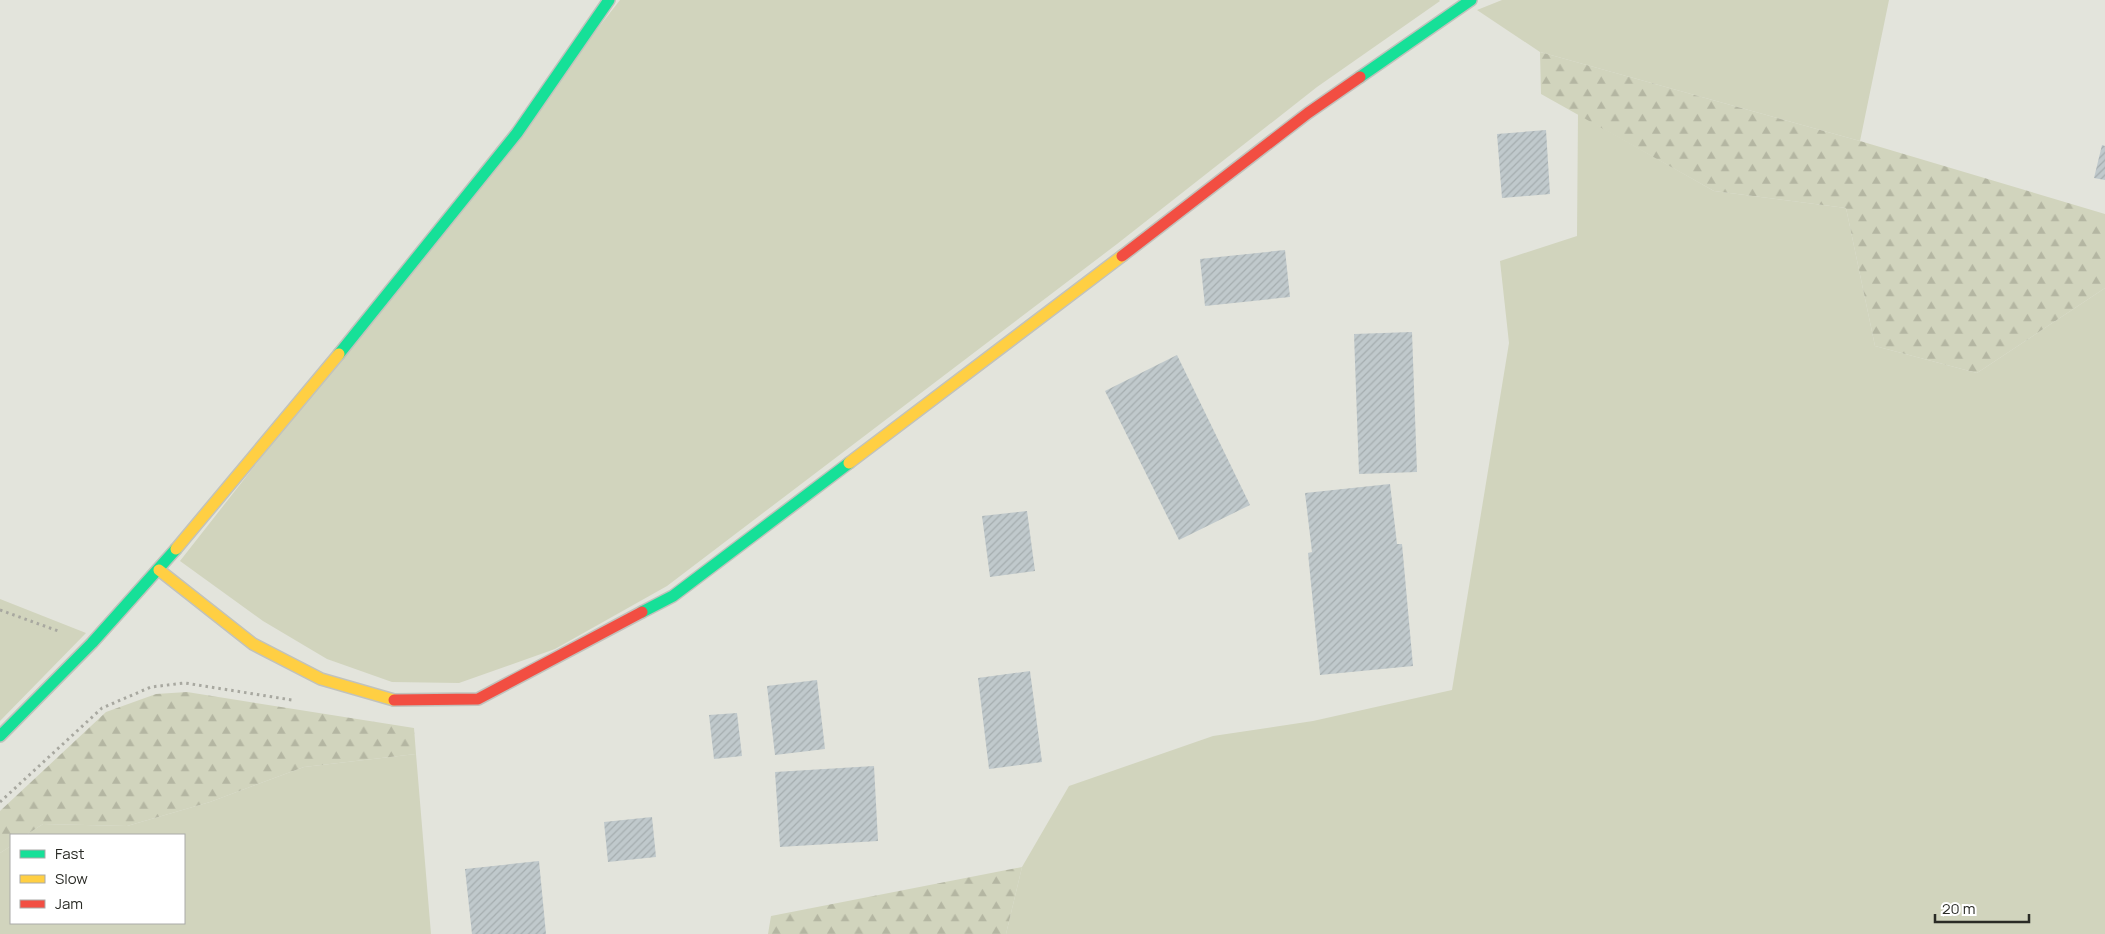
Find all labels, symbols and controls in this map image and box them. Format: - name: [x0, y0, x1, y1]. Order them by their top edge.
- legend: [10, 834, 185, 924]
- text: Fast: [55, 843, 84, 864]
- text: Slow: [55, 868, 88, 889]
- scale bar: [1935, 892, 2029, 924]
- text: Jam: [55, 893, 83, 914]
- text: 20 m: [1942, 898, 1975, 919]

